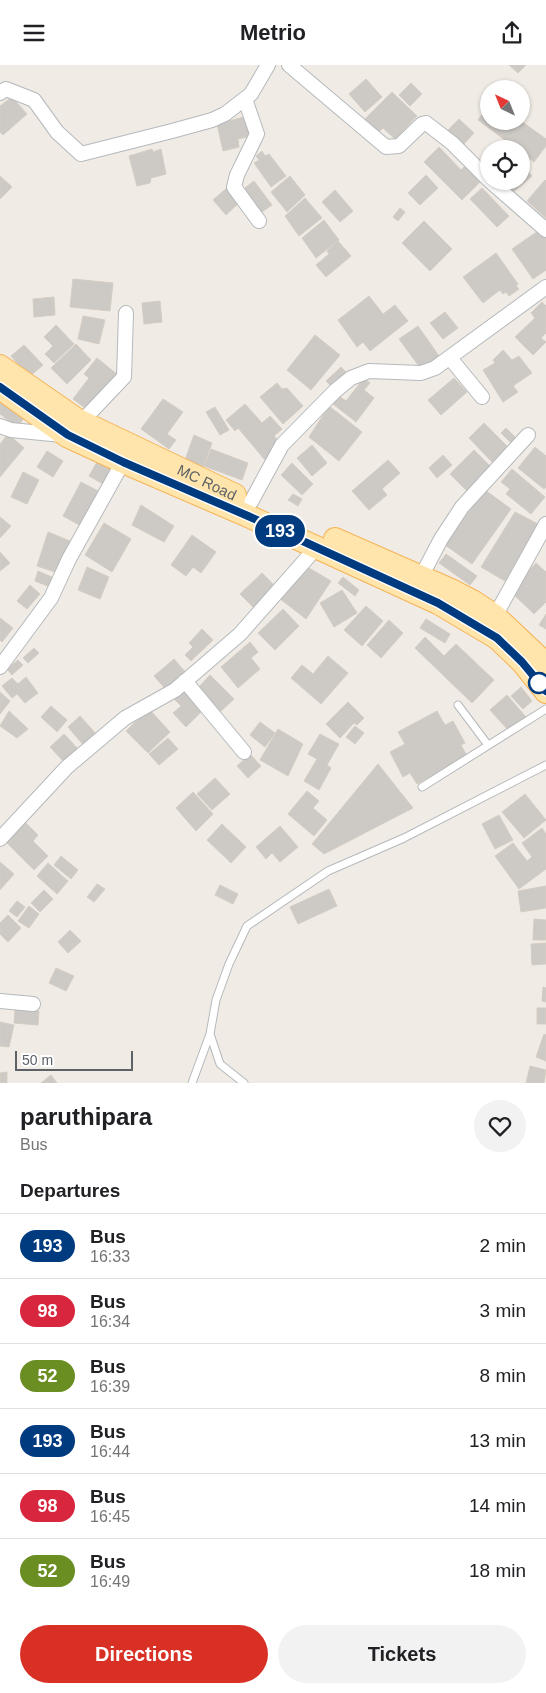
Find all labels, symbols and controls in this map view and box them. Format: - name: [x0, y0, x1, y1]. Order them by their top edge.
- icon: menu: [20, 19, 48, 47]
- icon: share: [498, 19, 526, 47]
- text: Metrio: [240, 20, 306, 45]
- north arrow: [480, 80, 530, 130]
- map controls: [480, 80, 530, 190]
- button: locate: [480, 140, 530, 190]
- street label: MC Road: [175, 460, 239, 503]
- line badge: 193: [251, 515, 309, 547]
- text: 193: [265, 521, 295, 541]
- unlabelled marker: [528, 672, 546, 694]
- scale bar: [15, 1048, 132, 1071]
- text: 50 m: [22, 1052, 53, 1068]
- button: heart: [474, 1100, 526, 1152]
- text: paruthipara: [20, 1103, 152, 1130]
- text: Bus: [20, 1136, 48, 1153]
- text: Departures: [20, 1180, 120, 1201]
- text: Bus: [90, 1226, 126, 1247]
- text: 2 min: [480, 1235, 526, 1256]
- text: 193: [32, 1236, 63, 1256]
- text: 16:33: [90, 1248, 130, 1265]
- text: Bus: [90, 1291, 126, 1312]
- text: 3 min: [480, 1300, 526, 1321]
- text: 98: [37, 1301, 58, 1321]
- text: 16:34: [90, 1313, 130, 1330]
- text: Bus: [90, 1356, 126, 1377]
- text: 8 min: [480, 1365, 526, 1386]
- text: 52: [37, 1366, 58, 1386]
- text: 16:39: [90, 1378, 130, 1395]
- text: Bus: [90, 1421, 126, 1442]
- text: 13 min: [469, 1430, 526, 1451]
- text: 193: [32, 1431, 63, 1451]
- text: 16:44: [90, 1443, 130, 1460]
- text: Bus: [90, 1486, 126, 1507]
- text: 14 min: [469, 1495, 526, 1516]
- text: 98: [37, 1496, 58, 1516]
- text: 16:45: [90, 1508, 130, 1525]
- text: Bus: [90, 1551, 126, 1572]
- text: 18 min: [469, 1560, 526, 1581]
- text: 52: [37, 1561, 58, 1581]
- text: 16:49: [90, 1573, 130, 1590]
- button: Directions: [20, 1625, 268, 1683]
- button: Tickets: [278, 1625, 526, 1683]

